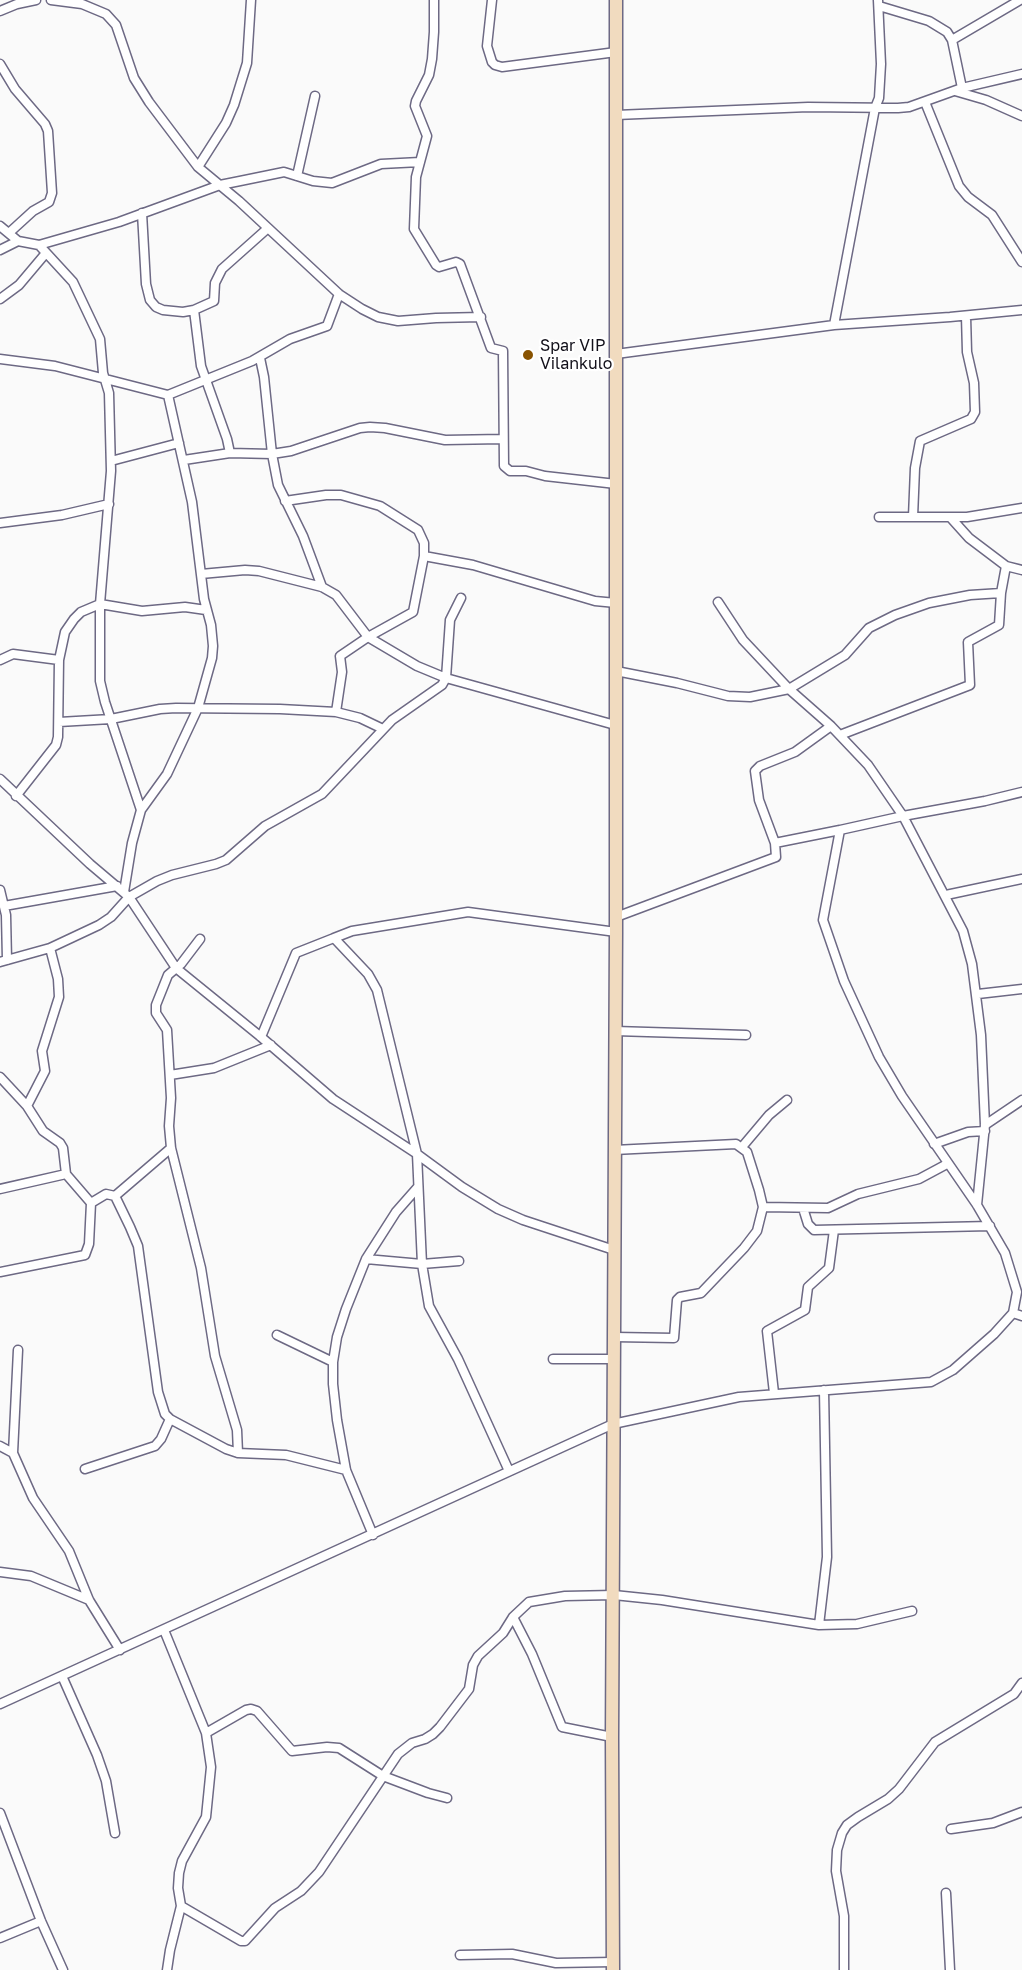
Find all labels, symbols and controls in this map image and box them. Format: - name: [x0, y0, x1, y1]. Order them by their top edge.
- place label: Spar VIP Vilankulo: [540, 336, 612, 374]
- marker: Spar VIP Vilankulo: [521, 348, 535, 362]

